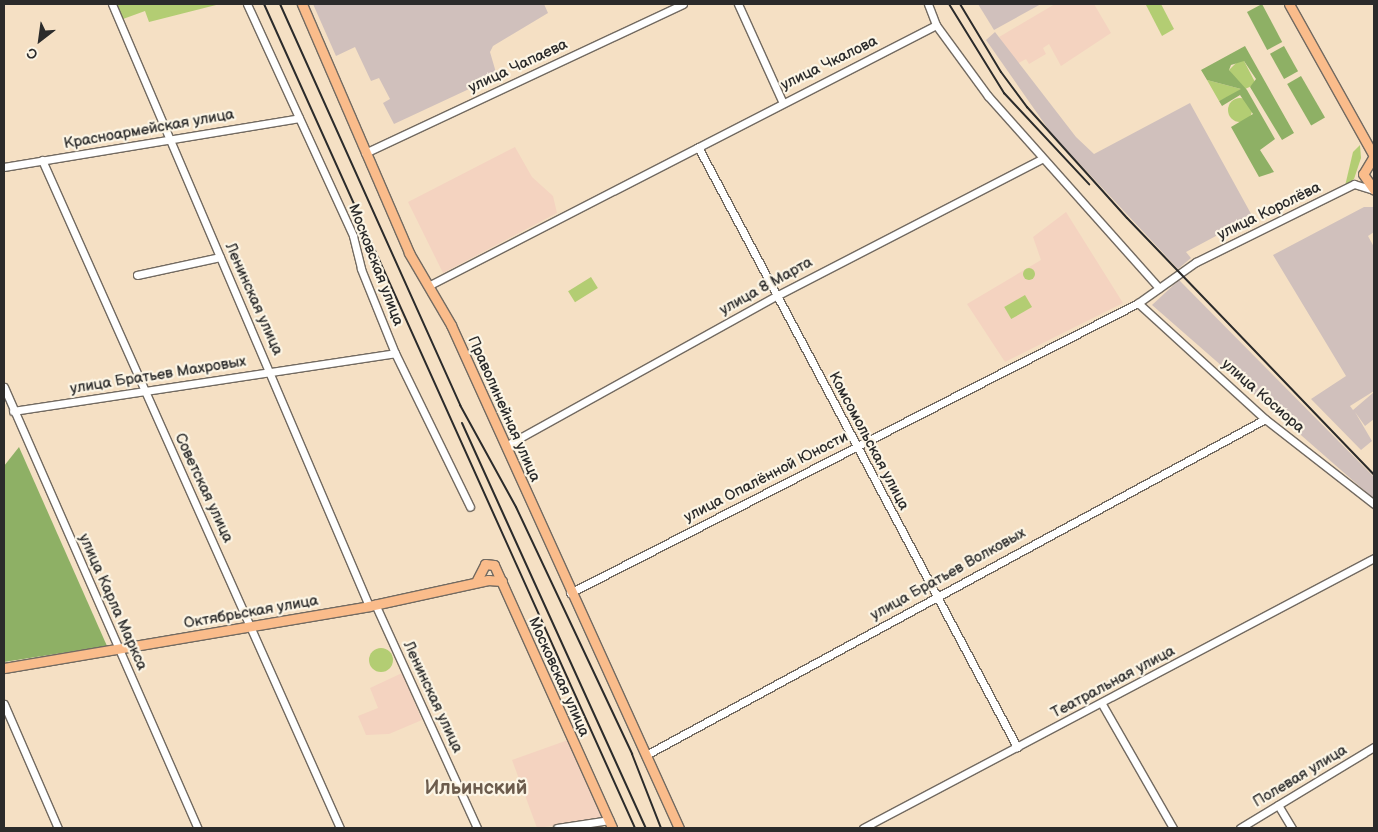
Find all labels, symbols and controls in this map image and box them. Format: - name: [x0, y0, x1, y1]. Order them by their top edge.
- north arrow: [15, 15, 65, 65]
- street label: улица Чкалова: [778, 32, 880, 94]
- street label: улица Чапаева: [466, 35, 570, 97]
- text: С: [24, 44, 41, 63]
- street label: Красноармейская улица: [62, 105, 236, 153]
- street label: улица Королёва: [1214, 178, 1324, 244]
- street label: Московская улица: [344, 202, 408, 328]
- street label: Ленинская улица: [221, 240, 287, 358]
- street label: улица 8 Марта: [716, 253, 816, 319]
- street label: Праволинейная улица: [464, 333, 544, 485]
- street label: улица Братьев Махровых: [69, 352, 247, 398]
- street label: улица Косиора: [1218, 355, 1308, 437]
- street label: Комсомольская улица: [825, 369, 913, 513]
- street label: улица Опалённой Юности: [681, 428, 851, 526]
- street label: Советская улица: [171, 430, 237, 546]
- street label: улица Братьев Волковых: [867, 524, 1029, 624]
- street label: улица Карла Маркса: [75, 531, 151, 673]
- street label: Октябрьская улица: [182, 591, 320, 633]
- street label: Московская улица: [525, 614, 593, 740]
- street label: Ленинская улица: [399, 638, 467, 756]
- street label: Театральная улица: [1048, 642, 1178, 722]
- street label: Полевая улица: [1250, 741, 1350, 811]
- district label: Ильинский: [425, 776, 527, 800]

